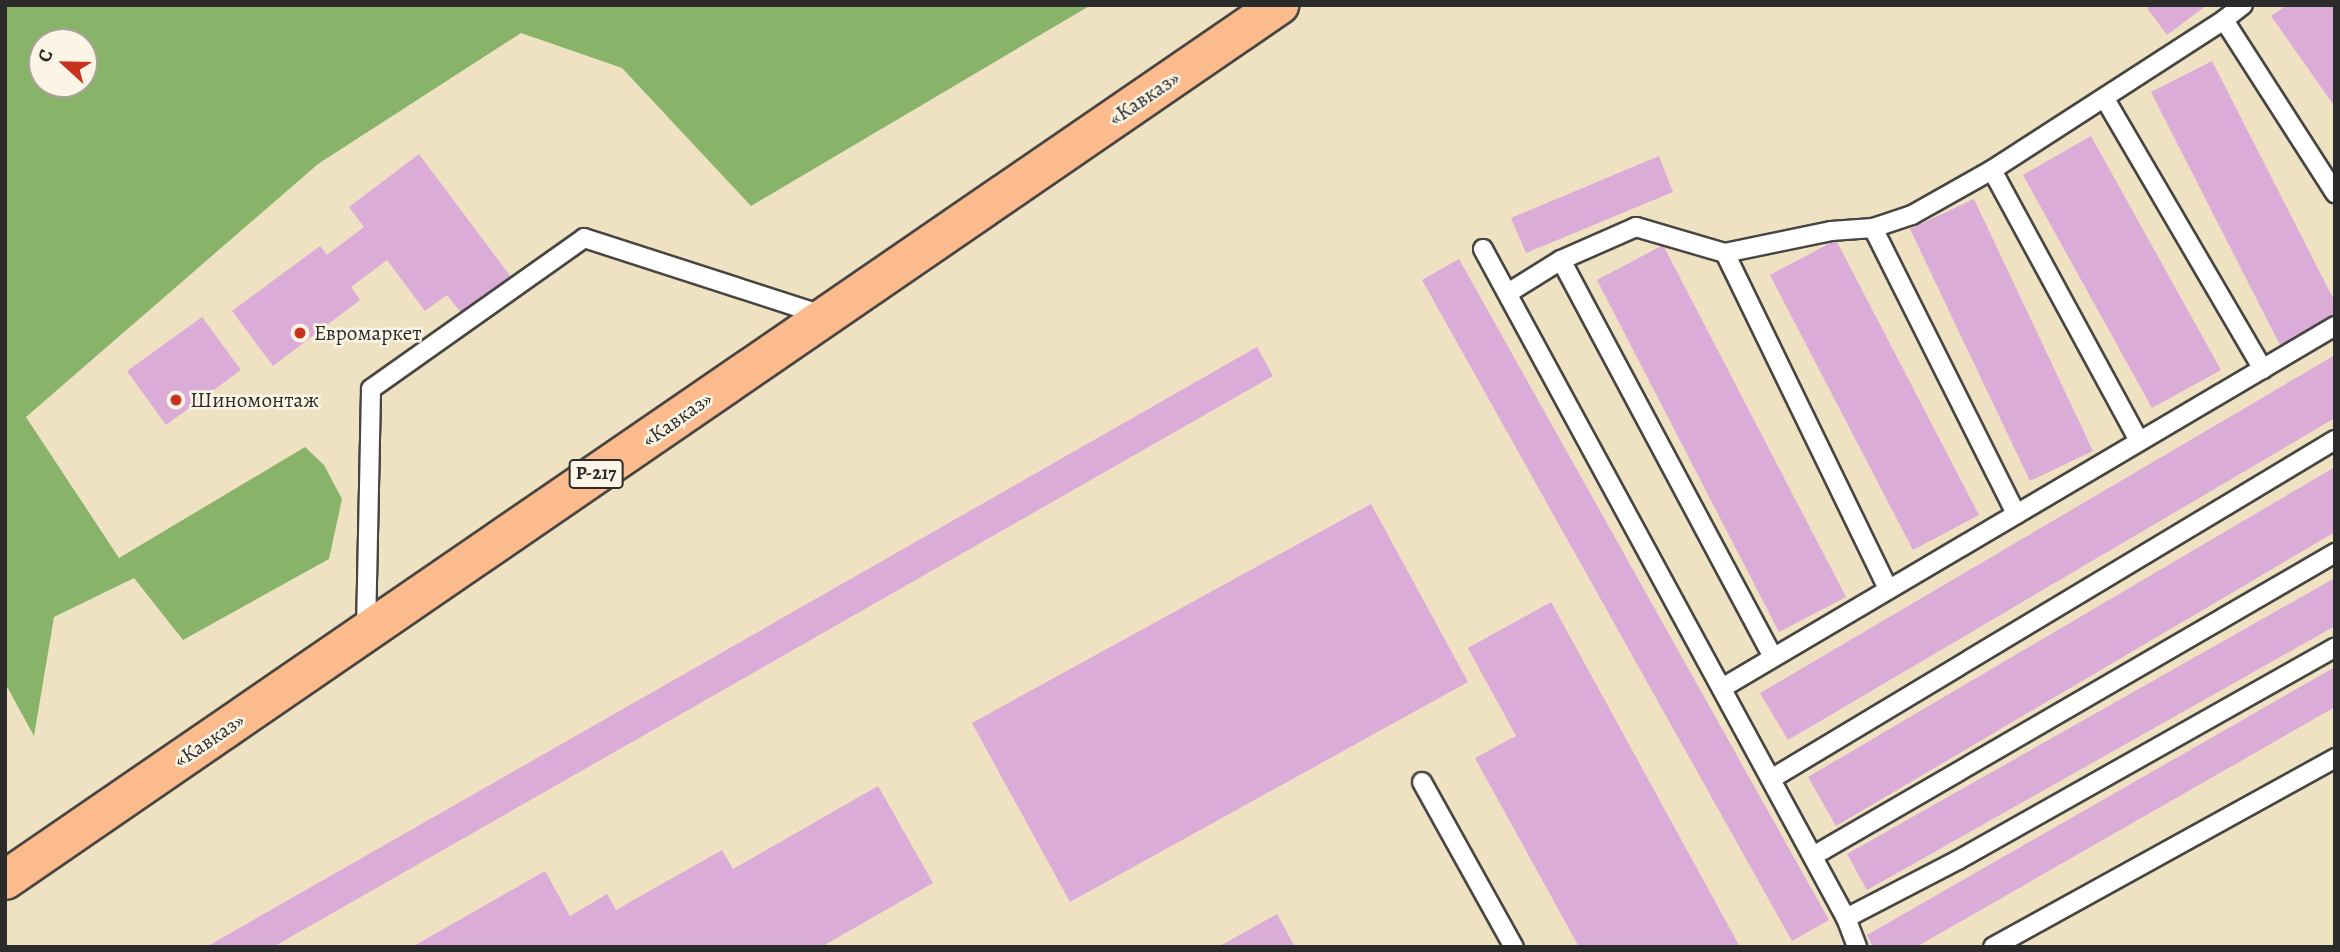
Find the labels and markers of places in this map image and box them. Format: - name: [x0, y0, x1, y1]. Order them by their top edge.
- place label: Евромаркет: [314, 320, 422, 346]
- marker: Евромаркет: [292, 325, 308, 341]
- place label: Шиномонтаж: [190, 387, 319, 413]
- marker: Шиномонтаж: [168, 392, 184, 408]

